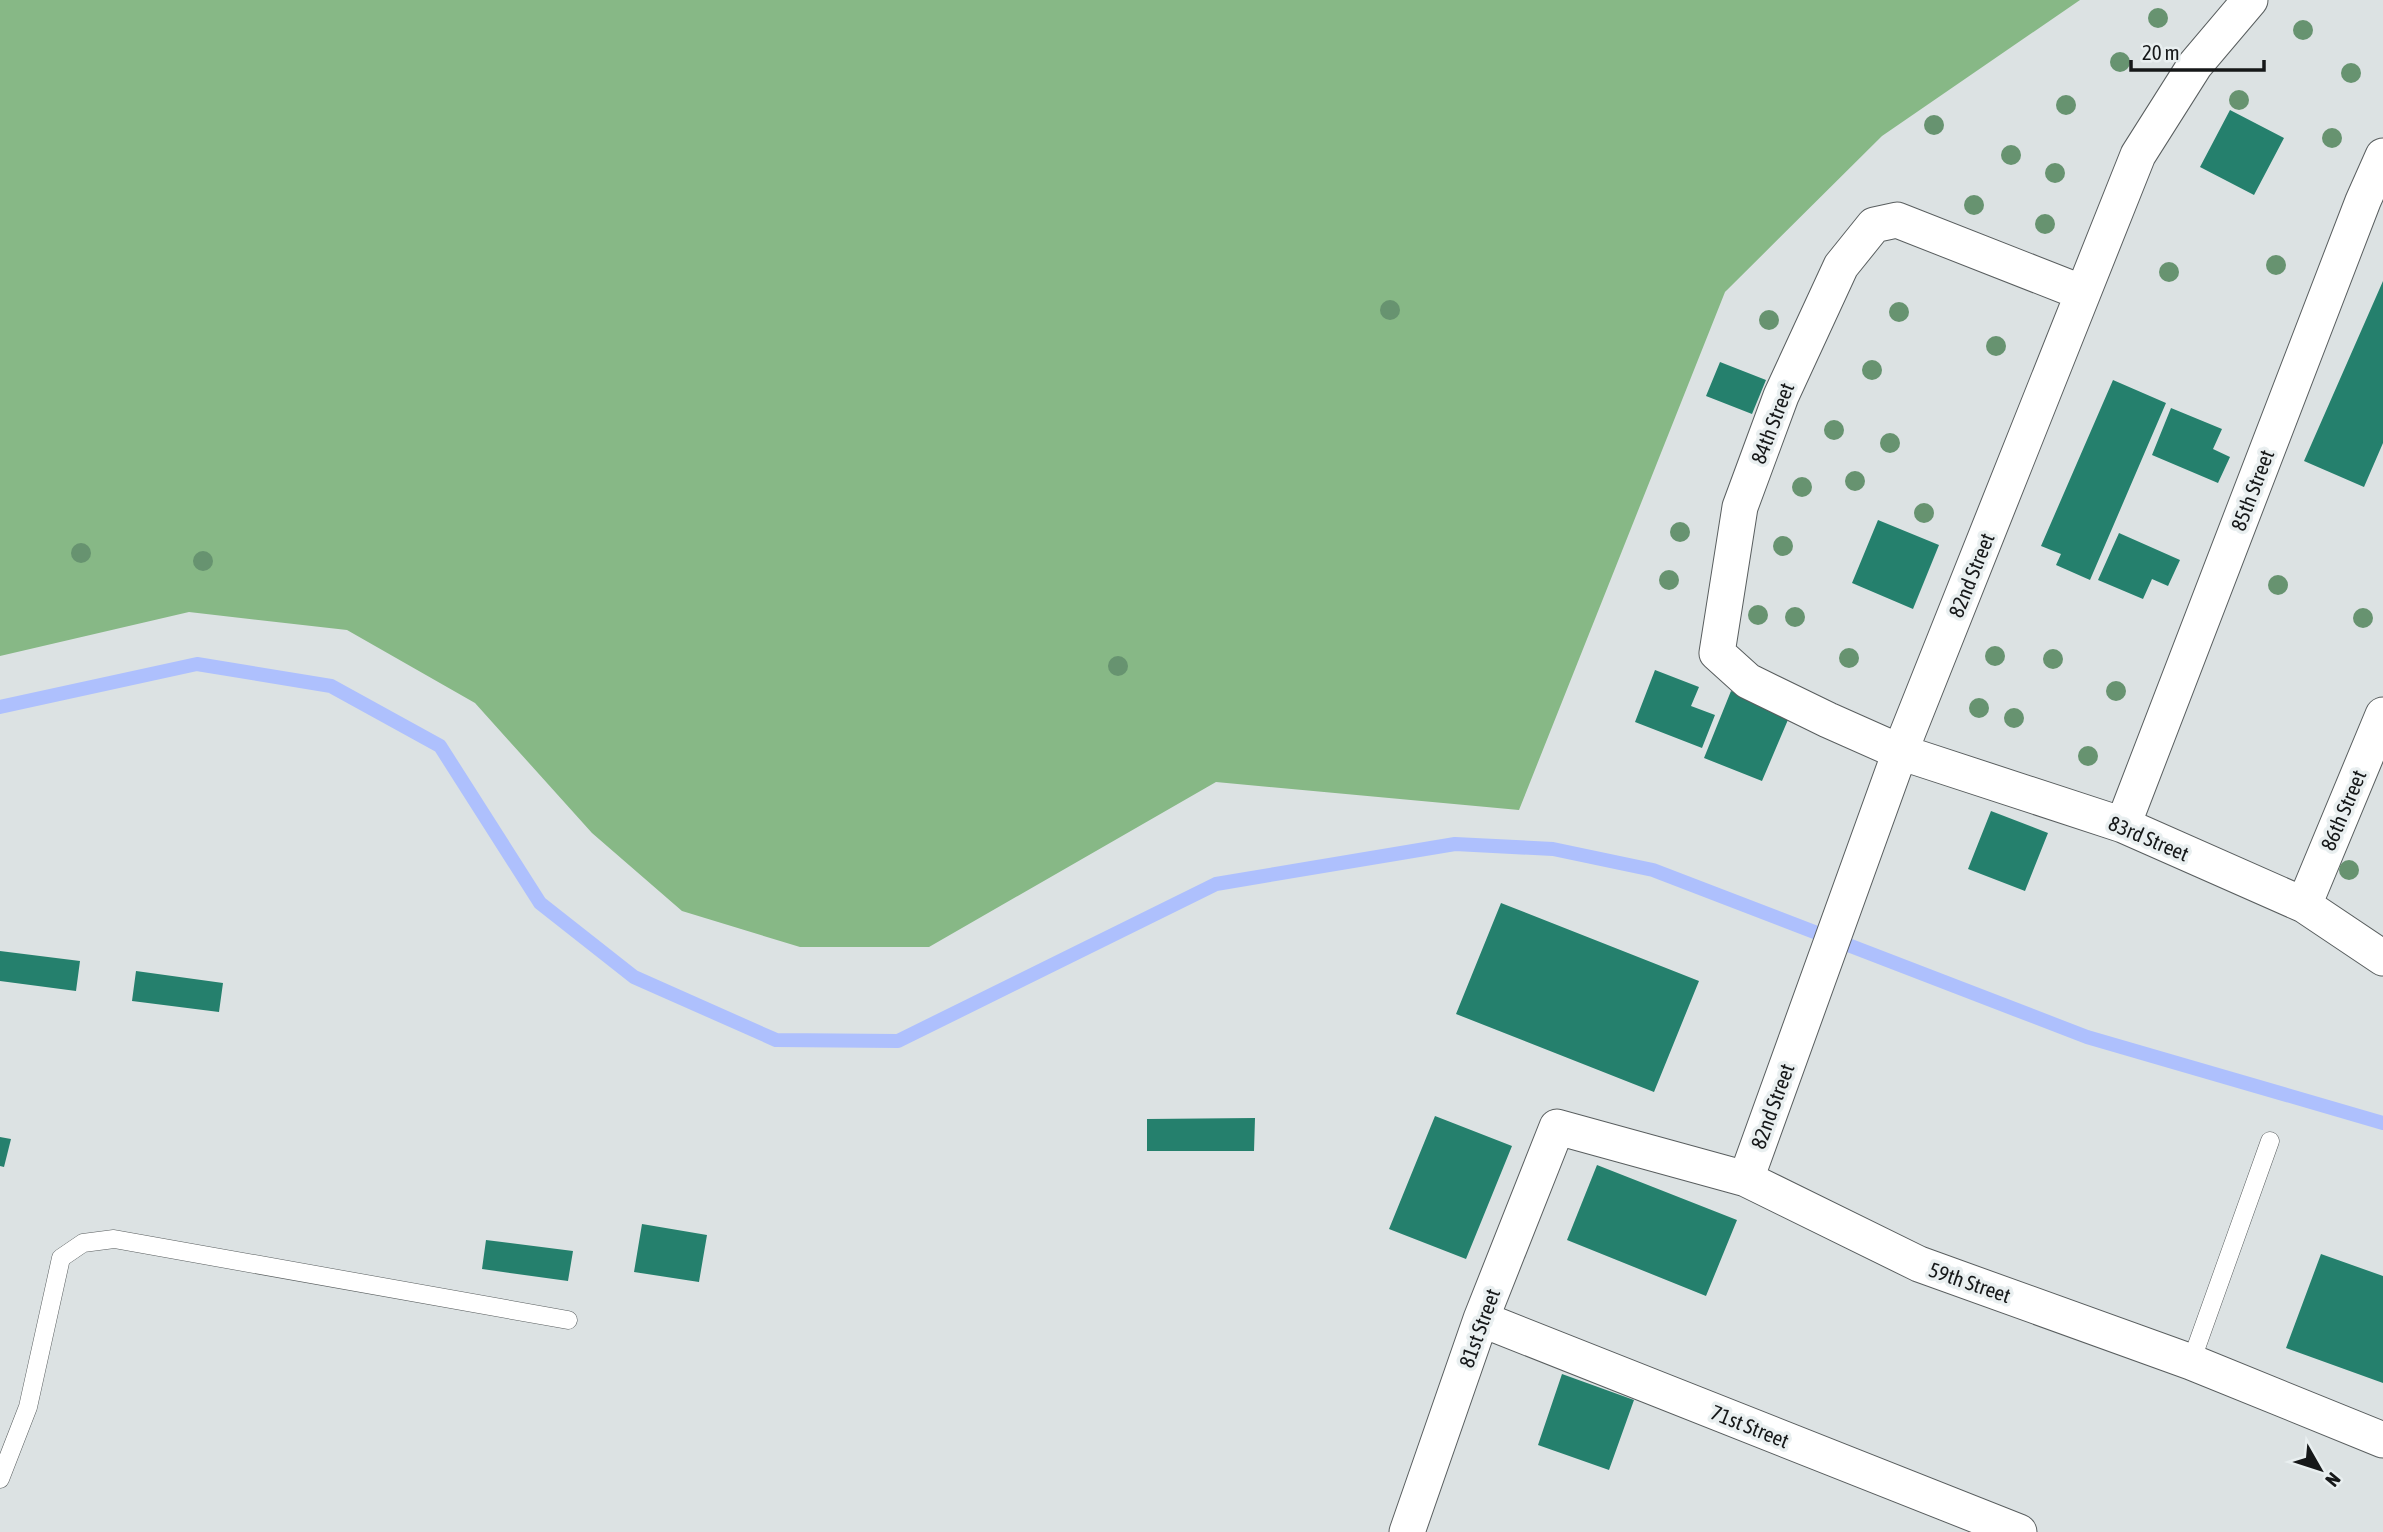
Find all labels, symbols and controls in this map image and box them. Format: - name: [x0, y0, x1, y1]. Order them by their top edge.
- scale bar: [2131, 28, 2264, 72]
- text: 20 m: [2142, 40, 2180, 64]
- street label: 84th Street: [1746, 379, 1798, 467]
- street label: 85th Street: [2226, 446, 2278, 534]
- street label: 82nd Street: [1943, 529, 1999, 621]
- street label: 86th Street: [2315, 766, 2371, 854]
- street label: 83rd Street: [2105, 810, 2193, 866]
- street label: 82nd Street: [1746, 1060, 1798, 1152]
- street label: 59th Street: [1926, 1257, 2014, 1307]
- street label: 81st Street: [1454, 1285, 1504, 1371]
- street label: 71st Street: [1707, 1399, 1793, 1453]
- north arrow: [2285, 1434, 2355, 1504]
- text: N: [2321, 1468, 2345, 1491]

